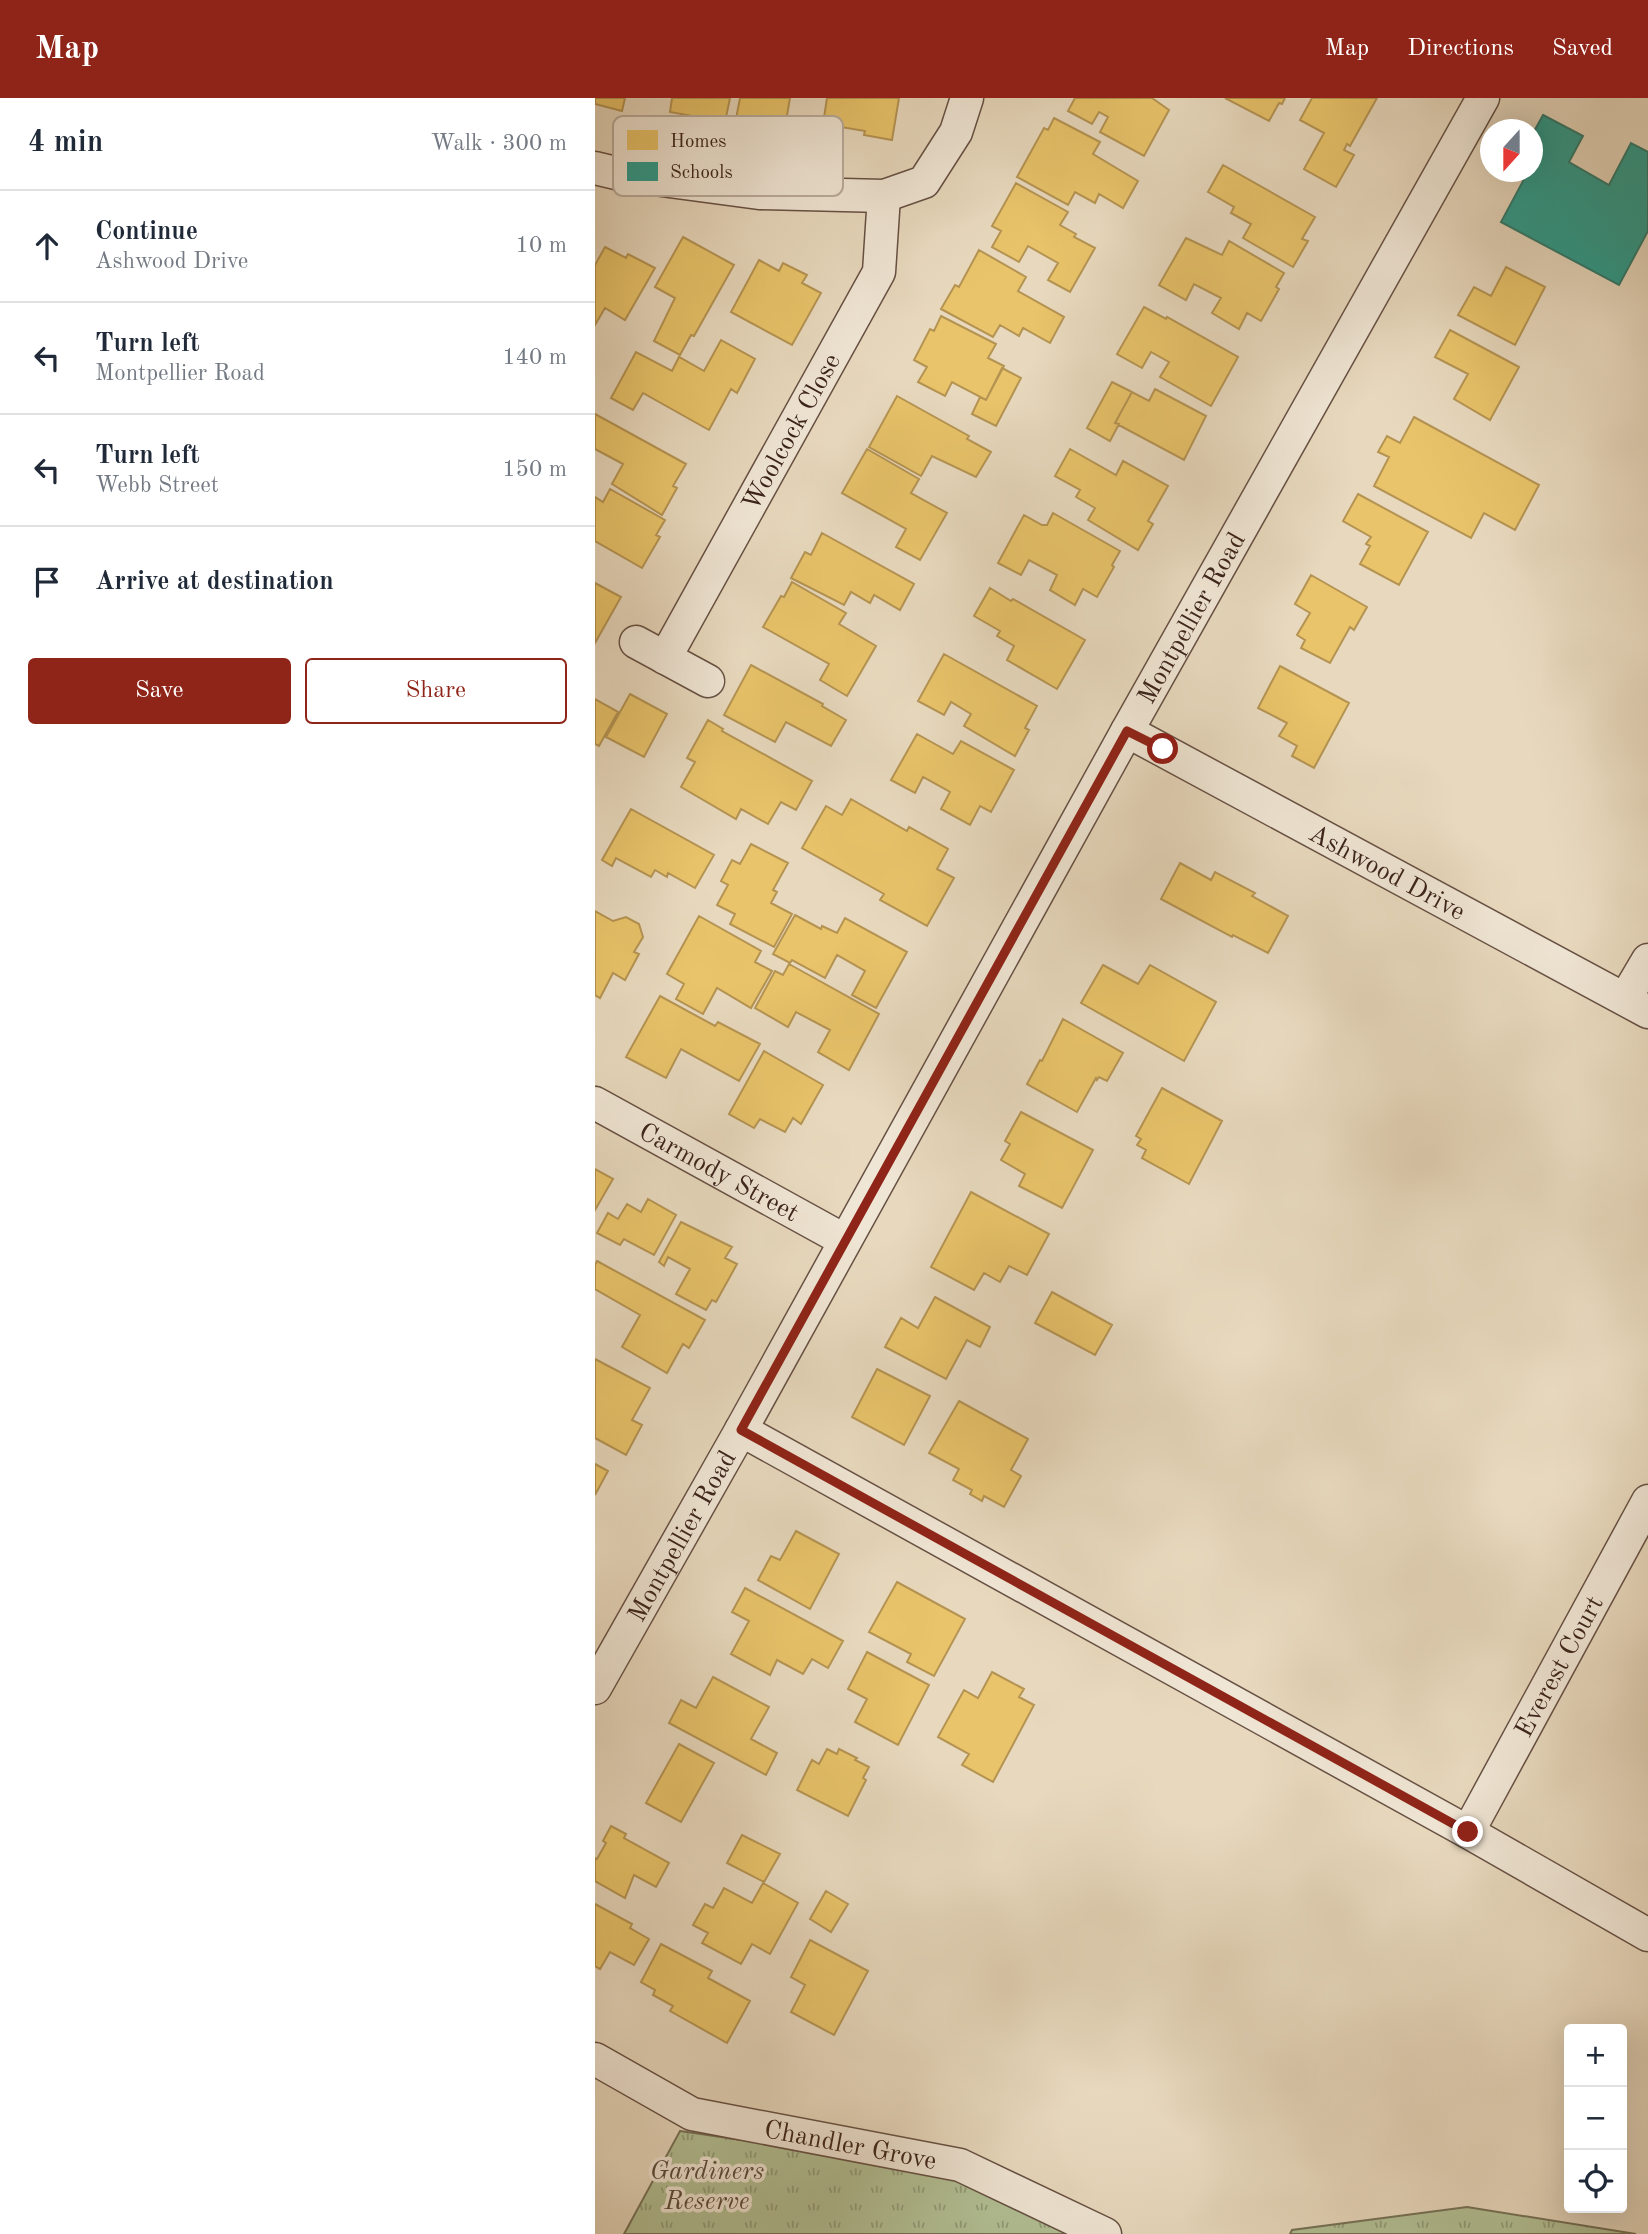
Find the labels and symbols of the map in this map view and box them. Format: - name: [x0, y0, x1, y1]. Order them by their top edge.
- legend: [613, 116, 843, 196]
- north arrow: [1480, 119, 1543, 182]
- text: Homes: [670, 133, 726, 152]
- text: Schools: [670, 164, 733, 183]
- street label: Woolcock Close: [738, 350, 846, 515]
- street label: Montpellier Road: [1134, 528, 1251, 709]
- route start: [1147, 733, 1178, 764]
- street label: Ashwood Drive: [1304, 821, 1469, 926]
- street label: Carmody Street: [634, 1119, 803, 1228]
- street label: Montpellier Road: [624, 1447, 742, 1627]
- street label: Everest Court: [1511, 1592, 1609, 1742]
- route end: [1452, 1816, 1483, 1847]
- street label: Chandler Grove: [762, 2117, 939, 2175]
- park label: Gardiners Reserve: [650, 2159, 764, 2215]

